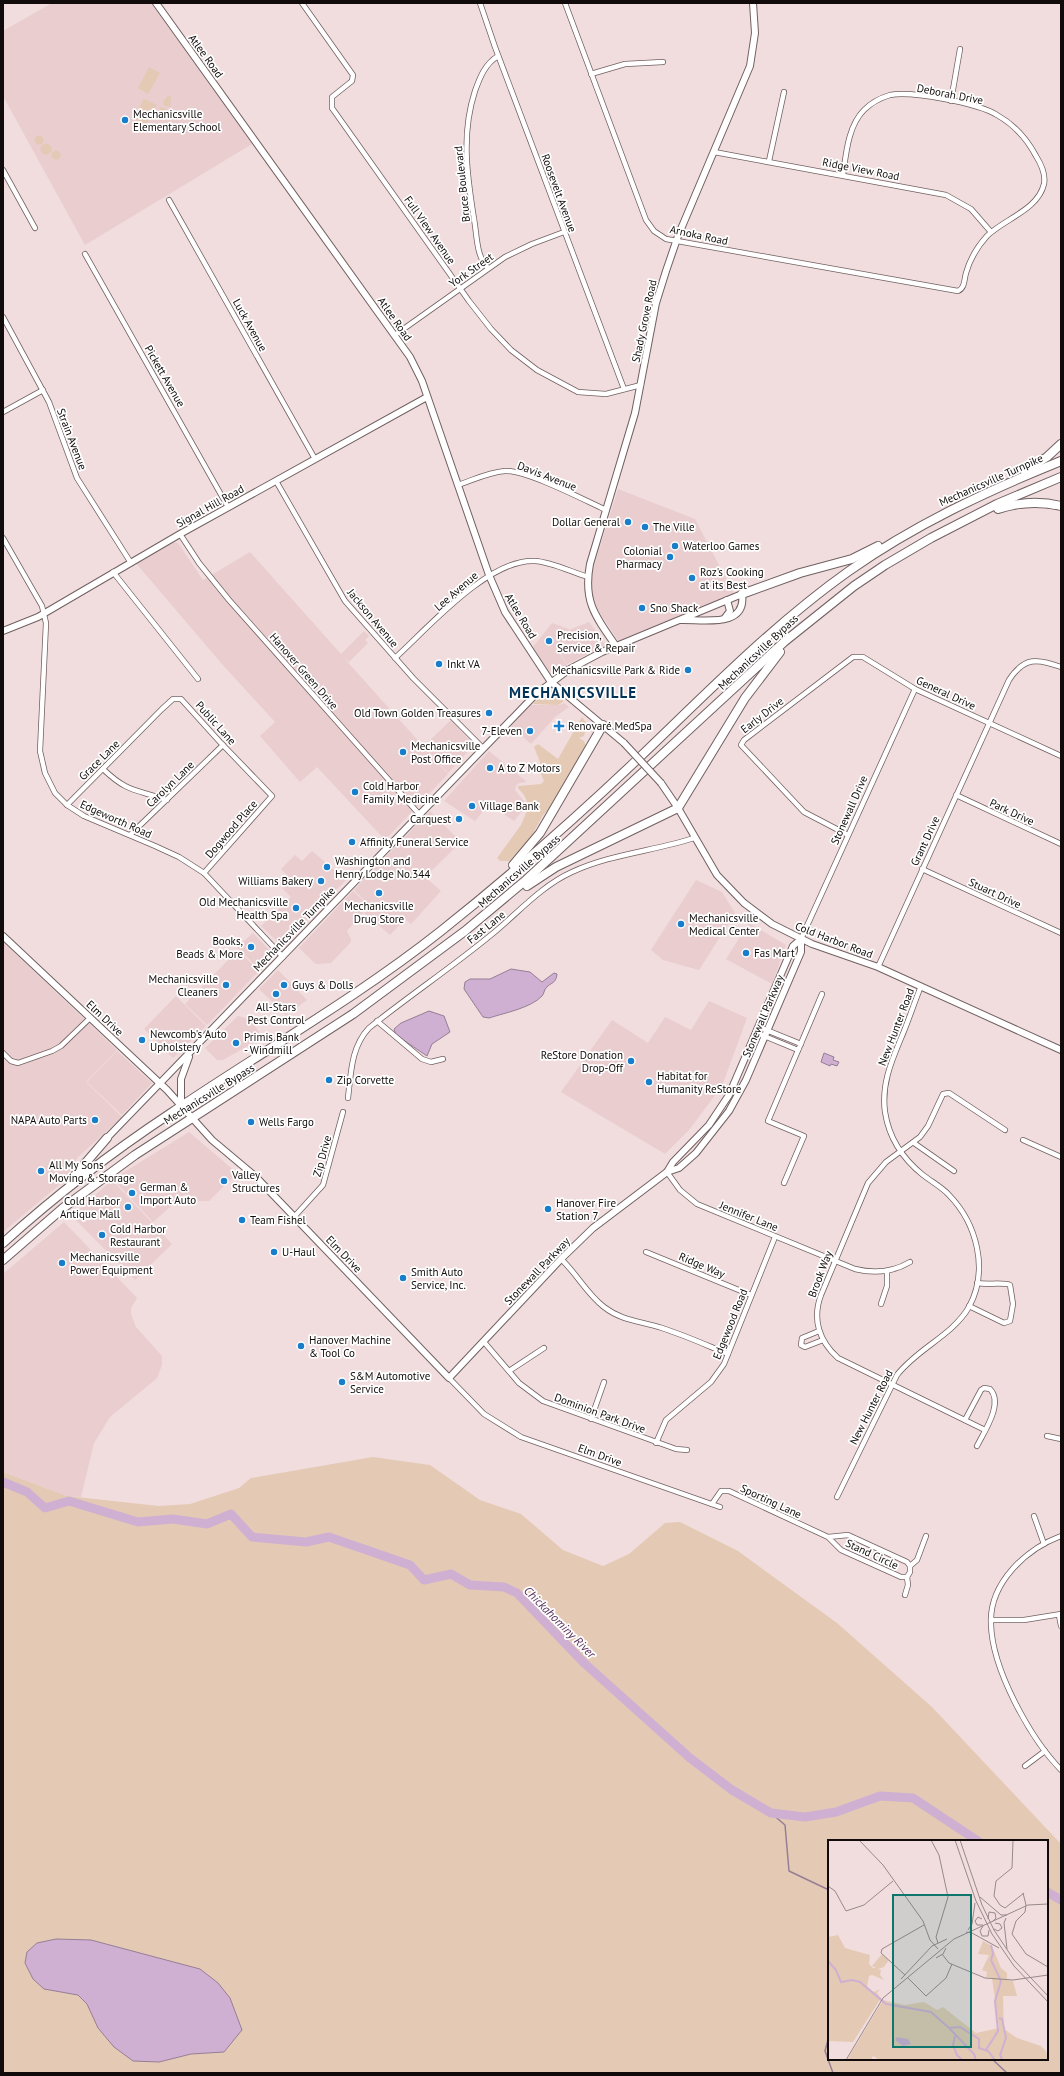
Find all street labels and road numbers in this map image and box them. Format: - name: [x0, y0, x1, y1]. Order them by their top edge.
- street label: Atlee Road: [185, 31, 227, 81]
- street label: Deborah Drive: [916, 81, 985, 107]
- street label: Bruce Boulevard: [451, 145, 473, 223]
- street label: Roosevelt Avenue: [538, 152, 580, 235]
- street label: Ridge View Road: [821, 155, 901, 183]
- street label: Full View Avenue: [401, 193, 459, 267]
- street label: Arnoka Road: [669, 222, 729, 248]
- street label: York Street: [446, 250, 496, 290]
- street label: Shady Grove Road: [628, 278, 660, 364]
- street label: Atlee Road: [375, 294, 415, 344]
- street label: Luck Avenue: [230, 296, 270, 354]
- street label: Pickett Avenue: [142, 343, 189, 410]
- street label: Strain Avenue: [54, 406, 90, 472]
- street label: Mechanicsville Turnpike: [937, 451, 1046, 509]
- street label: Davis Avenue: [515, 458, 579, 494]
- street label: Signal Hill Road: [174, 482, 246, 530]
- street label: Lee Avenue: [431, 568, 481, 614]
- street label: Jackson Avenue: [344, 585, 402, 651]
- street label: Atlee Road: [502, 591, 540, 641]
- street label: Mechanicsville Bypass: [715, 611, 801, 693]
- street label: Hanover Green Drive: [267, 630, 341, 713]
- street label: General Drive: [914, 673, 978, 713]
- street label: Early Drive: [738, 694, 787, 736]
- street label: Public Lane: [193, 698, 240, 748]
- street label: Grace Lane: [76, 736, 123, 783]
- street label: Carolyn Lane: [143, 757, 197, 810]
- street label: Stonewall Drive: [827, 773, 871, 847]
- street label: Park Drive: [988, 796, 1037, 829]
- street label: Edgeworth Road: [78, 797, 154, 841]
- street label: Dogwood Place: [202, 797, 260, 861]
- street label: Grant Drive: [907, 814, 943, 868]
- street label: Mechanicsville Bypass: [475, 831, 563, 911]
- street label: Stuart Drive: [967, 875, 1024, 911]
- street label: Mechanicsville Turnpike: [250, 883, 338, 974]
- street label: Fast Lane: [464, 907, 508, 947]
- street label: Cold Harbor Road: [793, 919, 875, 961]
- street label: Stonewall Parkway: [739, 972, 787, 1060]
- street label: New Hunter Road: [875, 986, 917, 1068]
- street label: Elm Drive: [84, 997, 127, 1039]
- street label: Mechanicsville Bypass: [161, 1060, 257, 1128]
- street label: Zip Drive: [310, 1133, 334, 1178]
- street label: Jennifer Lane: [717, 1198, 781, 1234]
- street label: Elm Drive: [323, 1233, 365, 1276]
- street label: Stonewall Parkway: [501, 1234, 573, 1308]
- street label: Brook Way: [805, 1248, 836, 1299]
- street label: Ridge Way: [677, 1249, 728, 1281]
- street label: Edgewood Road: [709, 1286, 751, 1361]
- street label: New Hunter Road: [846, 1367, 896, 1447]
- street label: Dominion Park Drive: [552, 1390, 648, 1436]
- street label: Elm Drive: [576, 1441, 624, 1470]
- street label: Sporting Lane: [738, 1481, 804, 1521]
- street label: Stand Circle: [843, 1536, 901, 1572]

